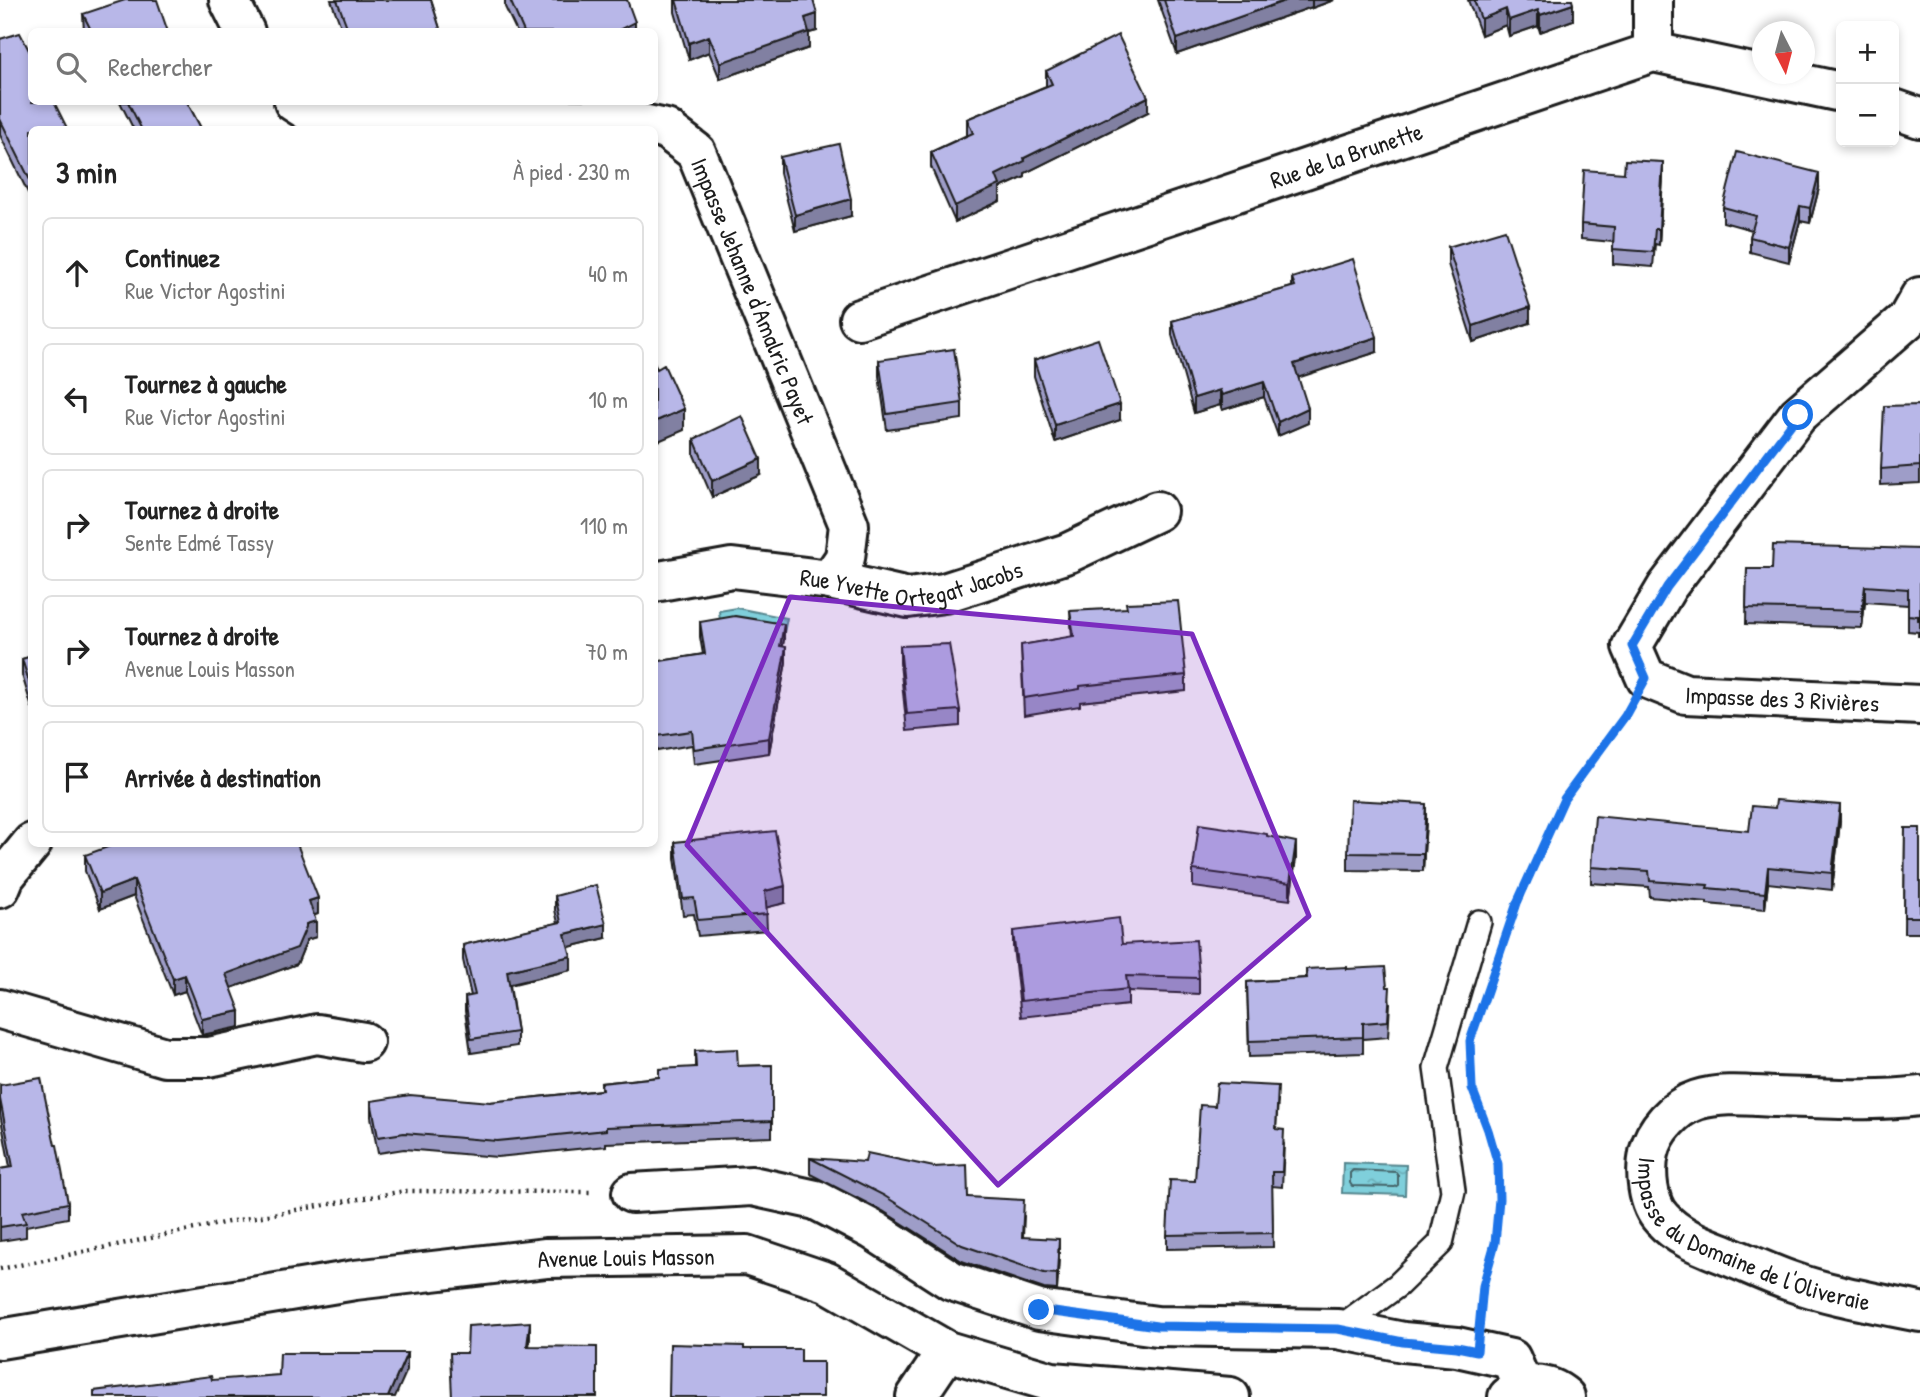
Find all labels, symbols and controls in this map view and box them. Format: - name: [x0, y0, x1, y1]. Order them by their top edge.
- north arrow: [1752, 21, 1815, 84]
- map controls: [1836, 21, 1899, 147]
- button: +: [1836, 21, 1899, 84]
- search box: [28, 28, 658, 105]
- icon: search: [52, 48, 90, 86]
- text: Rechercher: [108, 49, 213, 84]
- button: −: [1836, 84, 1899, 147]
- street label: Rue de la Brunette: [1266, 115, 1427, 196]
- text: 3 min: [56, 152, 117, 192]
- street label: Impasse Jehanne d'Amalric Payet: [684, 153, 822, 430]
- text: À pied · 230 m: [513, 156, 630, 187]
- text: Continuez: [125, 240, 220, 275]
- icon: ahead: [58, 254, 96, 292]
- text: 40 m: [588, 258, 628, 289]
- text: Rue Victor Agostini: [125, 275, 286, 306]
- text: Tournez à gauche: [125, 366, 287, 401]
- icon: left: [58, 380, 96, 418]
- text: 10 m: [588, 384, 628, 415]
- route start: [1782, 399, 1813, 430]
- text: Rue Victor Agostini: [125, 401, 286, 432]
- text: Tournez à droite: [125, 492, 279, 527]
- icon: right: [58, 506, 96, 544]
- text: 110 m: [580, 510, 628, 541]
- text: Sente Edmé Tassy: [125, 527, 274, 558]
- street label: Rue Yvette Ortegat Jacobs: [798, 553, 1027, 614]
- text: Tournez à droite: [125, 618, 279, 653]
- icon: right: [58, 632, 96, 670]
- text: 70 m: [585, 636, 628, 667]
- text: Avenue Louis Masson: [125, 653, 295, 684]
- street label: Impasse des 3 Rivières: [1684, 678, 1880, 719]
- icon: arrive: [58, 758, 96, 796]
- text: Arrivée à destination: [125, 760, 321, 795]
- street label: Impasse du Domaine de l'Oliveraie: [1631, 1156, 1874, 1318]
- street label: Avenue Louis Masson: [535, 1239, 715, 1275]
- route end: [1023, 1294, 1054, 1325]

